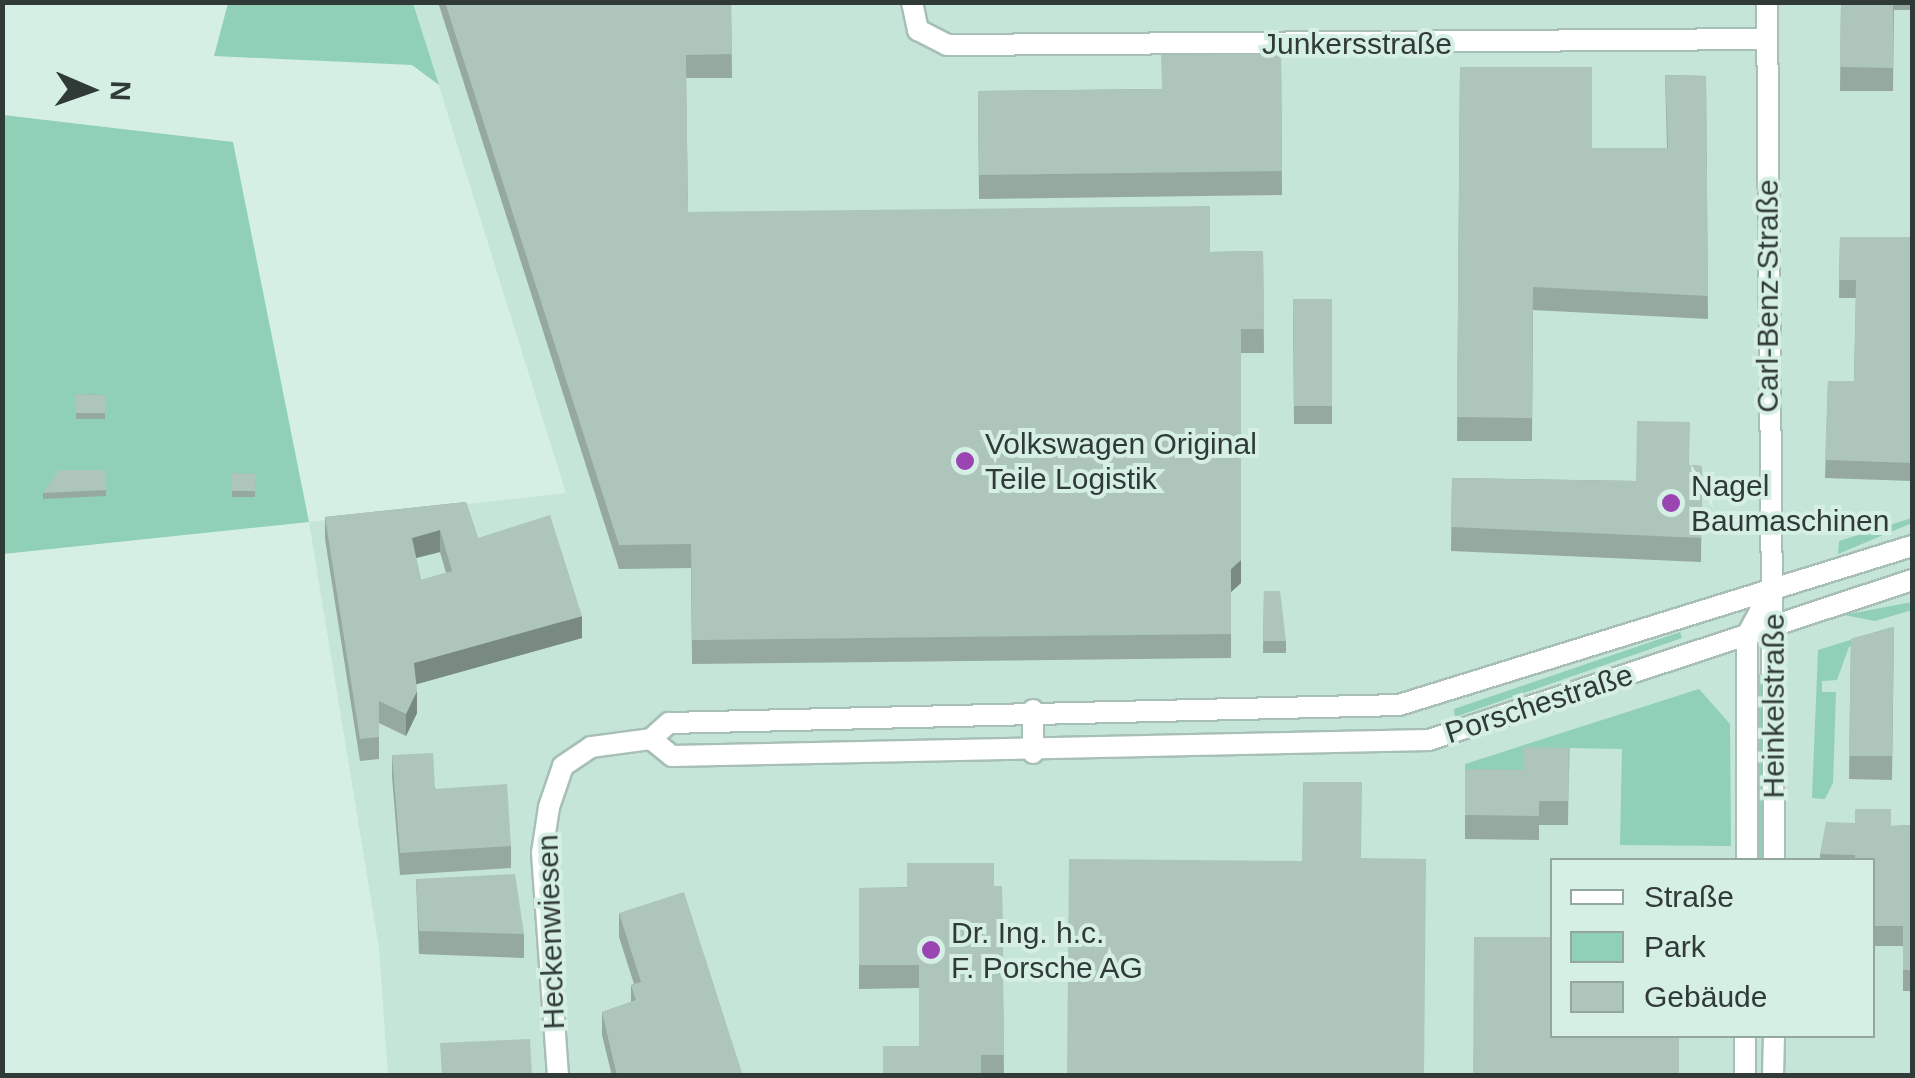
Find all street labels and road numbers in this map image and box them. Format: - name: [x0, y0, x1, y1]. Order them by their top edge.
- street label: Junkersstraße: [1262, 26, 1452, 62]
- street label: Carl-Benz-Straße: [1750, 179, 1786, 413]
- street label: Heinkelstraße: [1756, 613, 1792, 799]
- street label: Porschestraße: [1441, 657, 1637, 751]
- street label: Heckenwiesen: [530, 834, 572, 1030]

